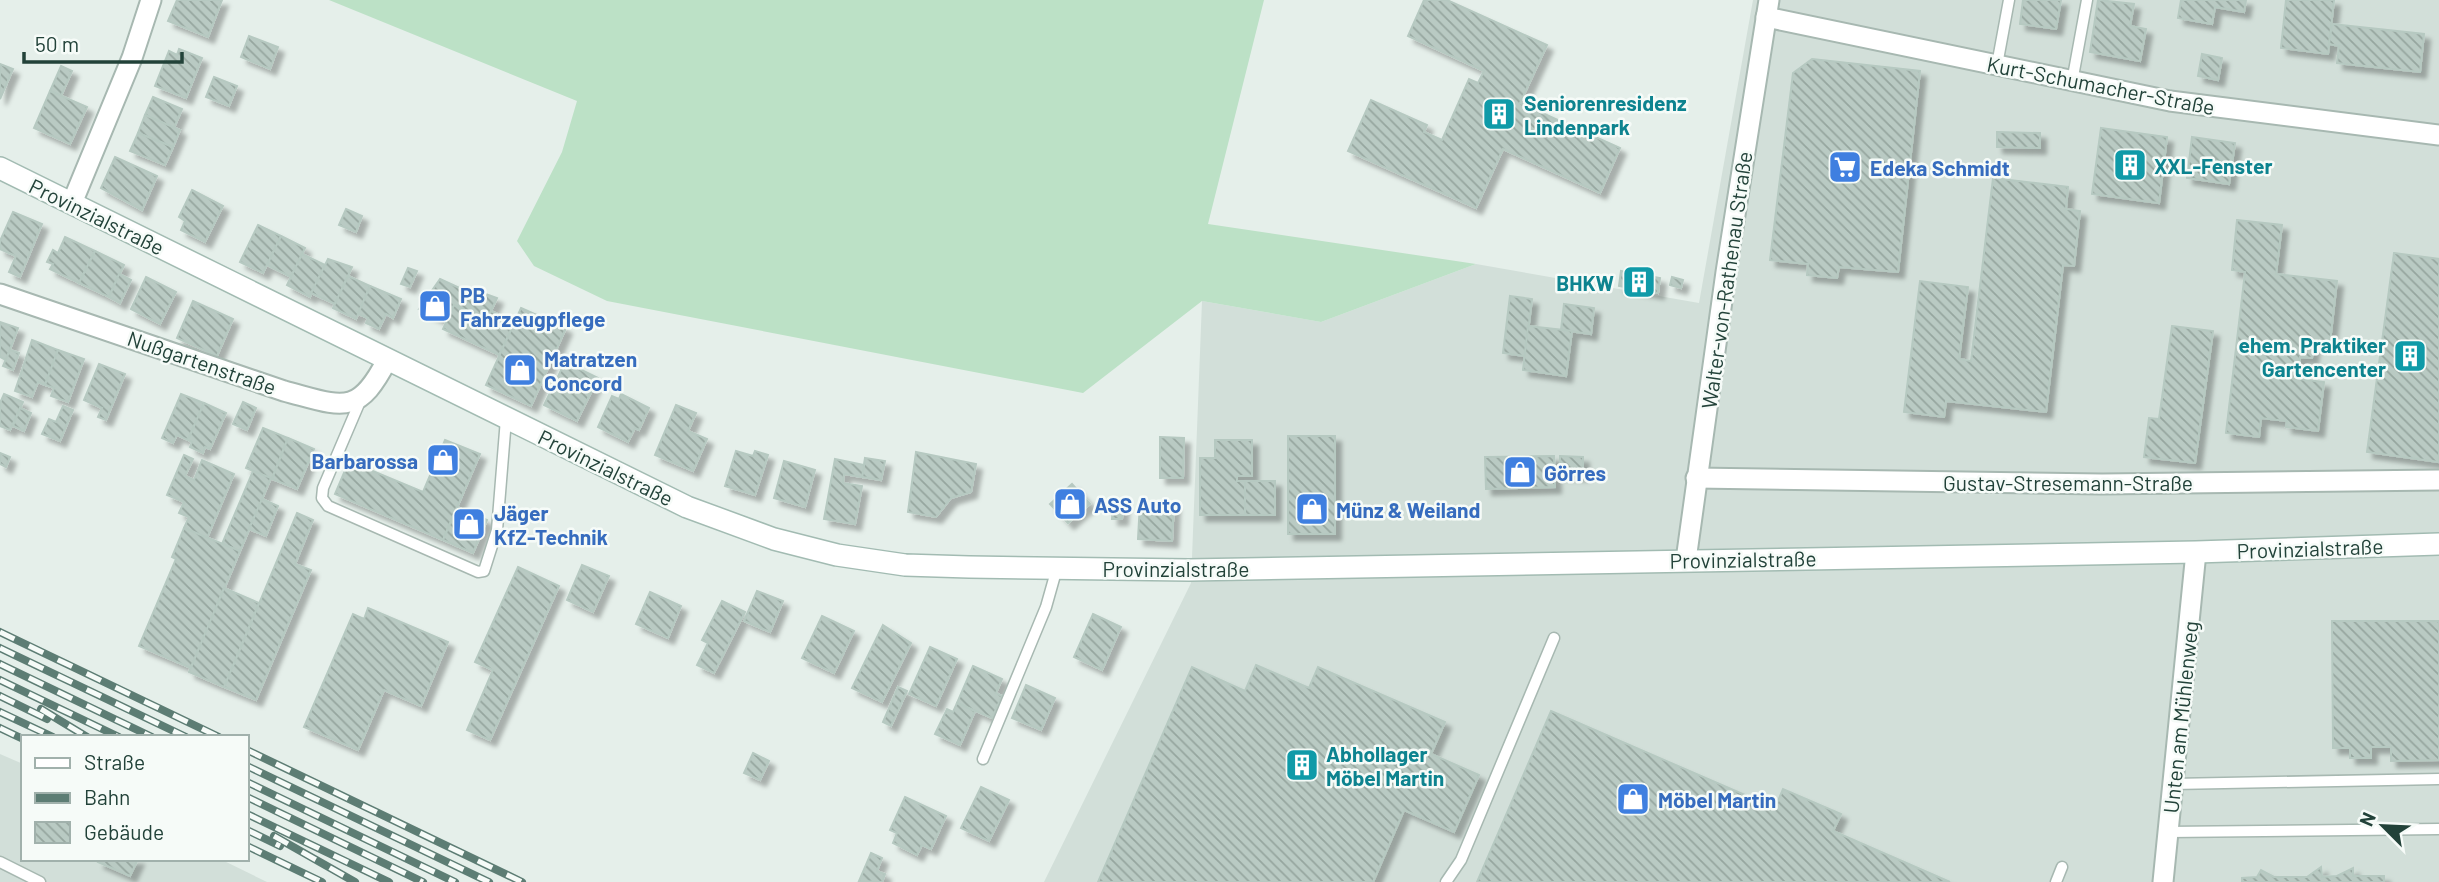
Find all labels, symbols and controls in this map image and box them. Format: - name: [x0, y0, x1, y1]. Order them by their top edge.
- scale bar: [24, 21, 182, 65]
- text: 50 m: [35, 31, 79, 56]
- street label: Kurt-Schumacher-Straße: [1985, 51, 2217, 119]
- place label: Seniorenresidenz Lindenpark: [1524, 90, 1687, 139]
- building icon: Seniorenresidenz Lindenpark: [1480, 95, 1518, 133]
- building icon: XXL-Fenster: [2111, 146, 2149, 184]
- supermarket icon: Edeka Schmidt: [1826, 148, 1864, 186]
- street label: Walter-von-Rathenau Straße: [1696, 150, 1756, 410]
- place label: XXL-Fenster: [2154, 153, 2272, 178]
- place label: Edeka Schmidt: [1870, 155, 2010, 180]
- street label: Provinzialstraße: [26, 173, 168, 259]
- building icon: BHKW: [1620, 263, 1658, 301]
- place label: BHKW: [1556, 270, 1614, 295]
- place label: PB Fahrzeugpflege: [460, 282, 606, 331]
- shop icon: PB Fahrzeugpflege: [416, 287, 454, 325]
- street label: Nußgartenstraße: [124, 325, 280, 399]
- place label: ehem. Praktiker Gartencenter: [2239, 332, 2386, 381]
- building icon: ehem. Praktiker Gartencenter: [2391, 337, 2429, 375]
- place label: Matratzen Concord: [544, 346, 637, 395]
- shop icon: Matratzen Concord: [501, 351, 539, 389]
- street label: Provinzialstraße: [535, 424, 677, 510]
- shop icon: Barbarossa: [424, 441, 462, 479]
- place label: Barbarossa: [311, 448, 418, 473]
- shop icon: Görres: [1501, 453, 1539, 491]
- place label: Görres: [1544, 460, 1606, 485]
- street label: Gustav-Stresemann-Straße: [1943, 470, 2193, 495]
- shop icon: ASS Auto: [1051, 485, 1089, 523]
- shop icon: Münz & Weiland: [1293, 490, 1331, 528]
- place label: ASS Auto: [1094, 492, 1181, 517]
- place label: Münz & Weiland: [1336, 497, 1480, 522]
- place label: Jäger KfZ-Technik: [494, 500, 608, 549]
- shop icon: Jäger KfZ-Technik: [450, 505, 488, 543]
- street label: Provinzialstraße: [2236, 533, 2384, 563]
- street label: Provinzialstraße: [1669, 545, 1817, 573]
- street label: Provinzialstraße: [1103, 556, 1249, 581]
- street label: Unten am Mühlenweg: [2157, 620, 2203, 814]
- legend: [21, 735, 248, 861]
- place label: Abhollager Möbel Martin: [1326, 741, 1444, 790]
- building icon: Abhollager Möbel Martin: [1283, 746, 1321, 784]
- text: Straße: [84, 749, 145, 774]
- shop icon: Möbel Martin: [1614, 780, 1652, 818]
- text: Bahn: [84, 784, 130, 809]
- place label: Möbel Martin: [1658, 787, 1776, 812]
- north arrow: [2348, 791, 2418, 861]
- text: N: [2354, 808, 2380, 829]
- text: Gebäude: [84, 819, 164, 844]

